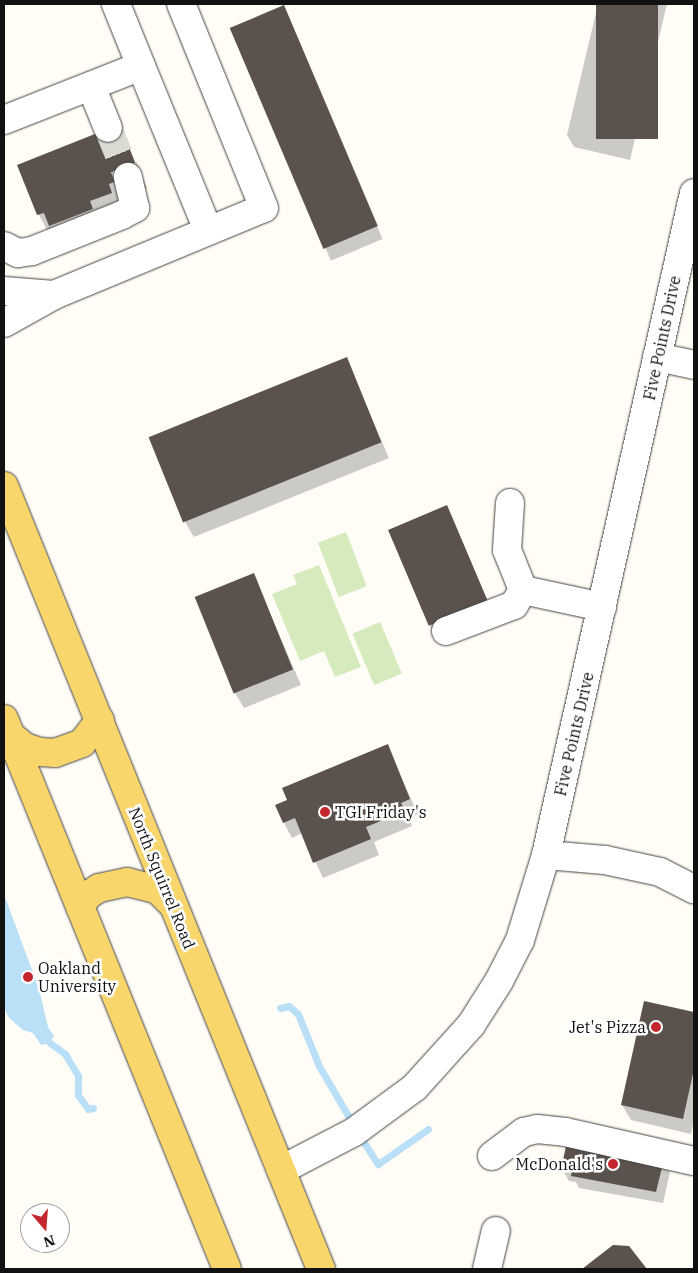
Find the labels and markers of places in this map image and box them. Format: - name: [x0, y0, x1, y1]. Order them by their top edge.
- place label: TGI Friday's: [335, 802, 427, 822]
- marker: TGI Friday's: [319, 806, 331, 818]
- place label: Oakland University: [38, 958, 116, 996]
- marker: Oakland University: [22, 971, 34, 983]
- place label: Jet's Pizza: [569, 1017, 646, 1037]
- marker: Jet's Pizza: [650, 1021, 662, 1033]
- place label: McDonald's: [515, 1154, 603, 1174]
- marker: McDonald's: [607, 1158, 619, 1170]

